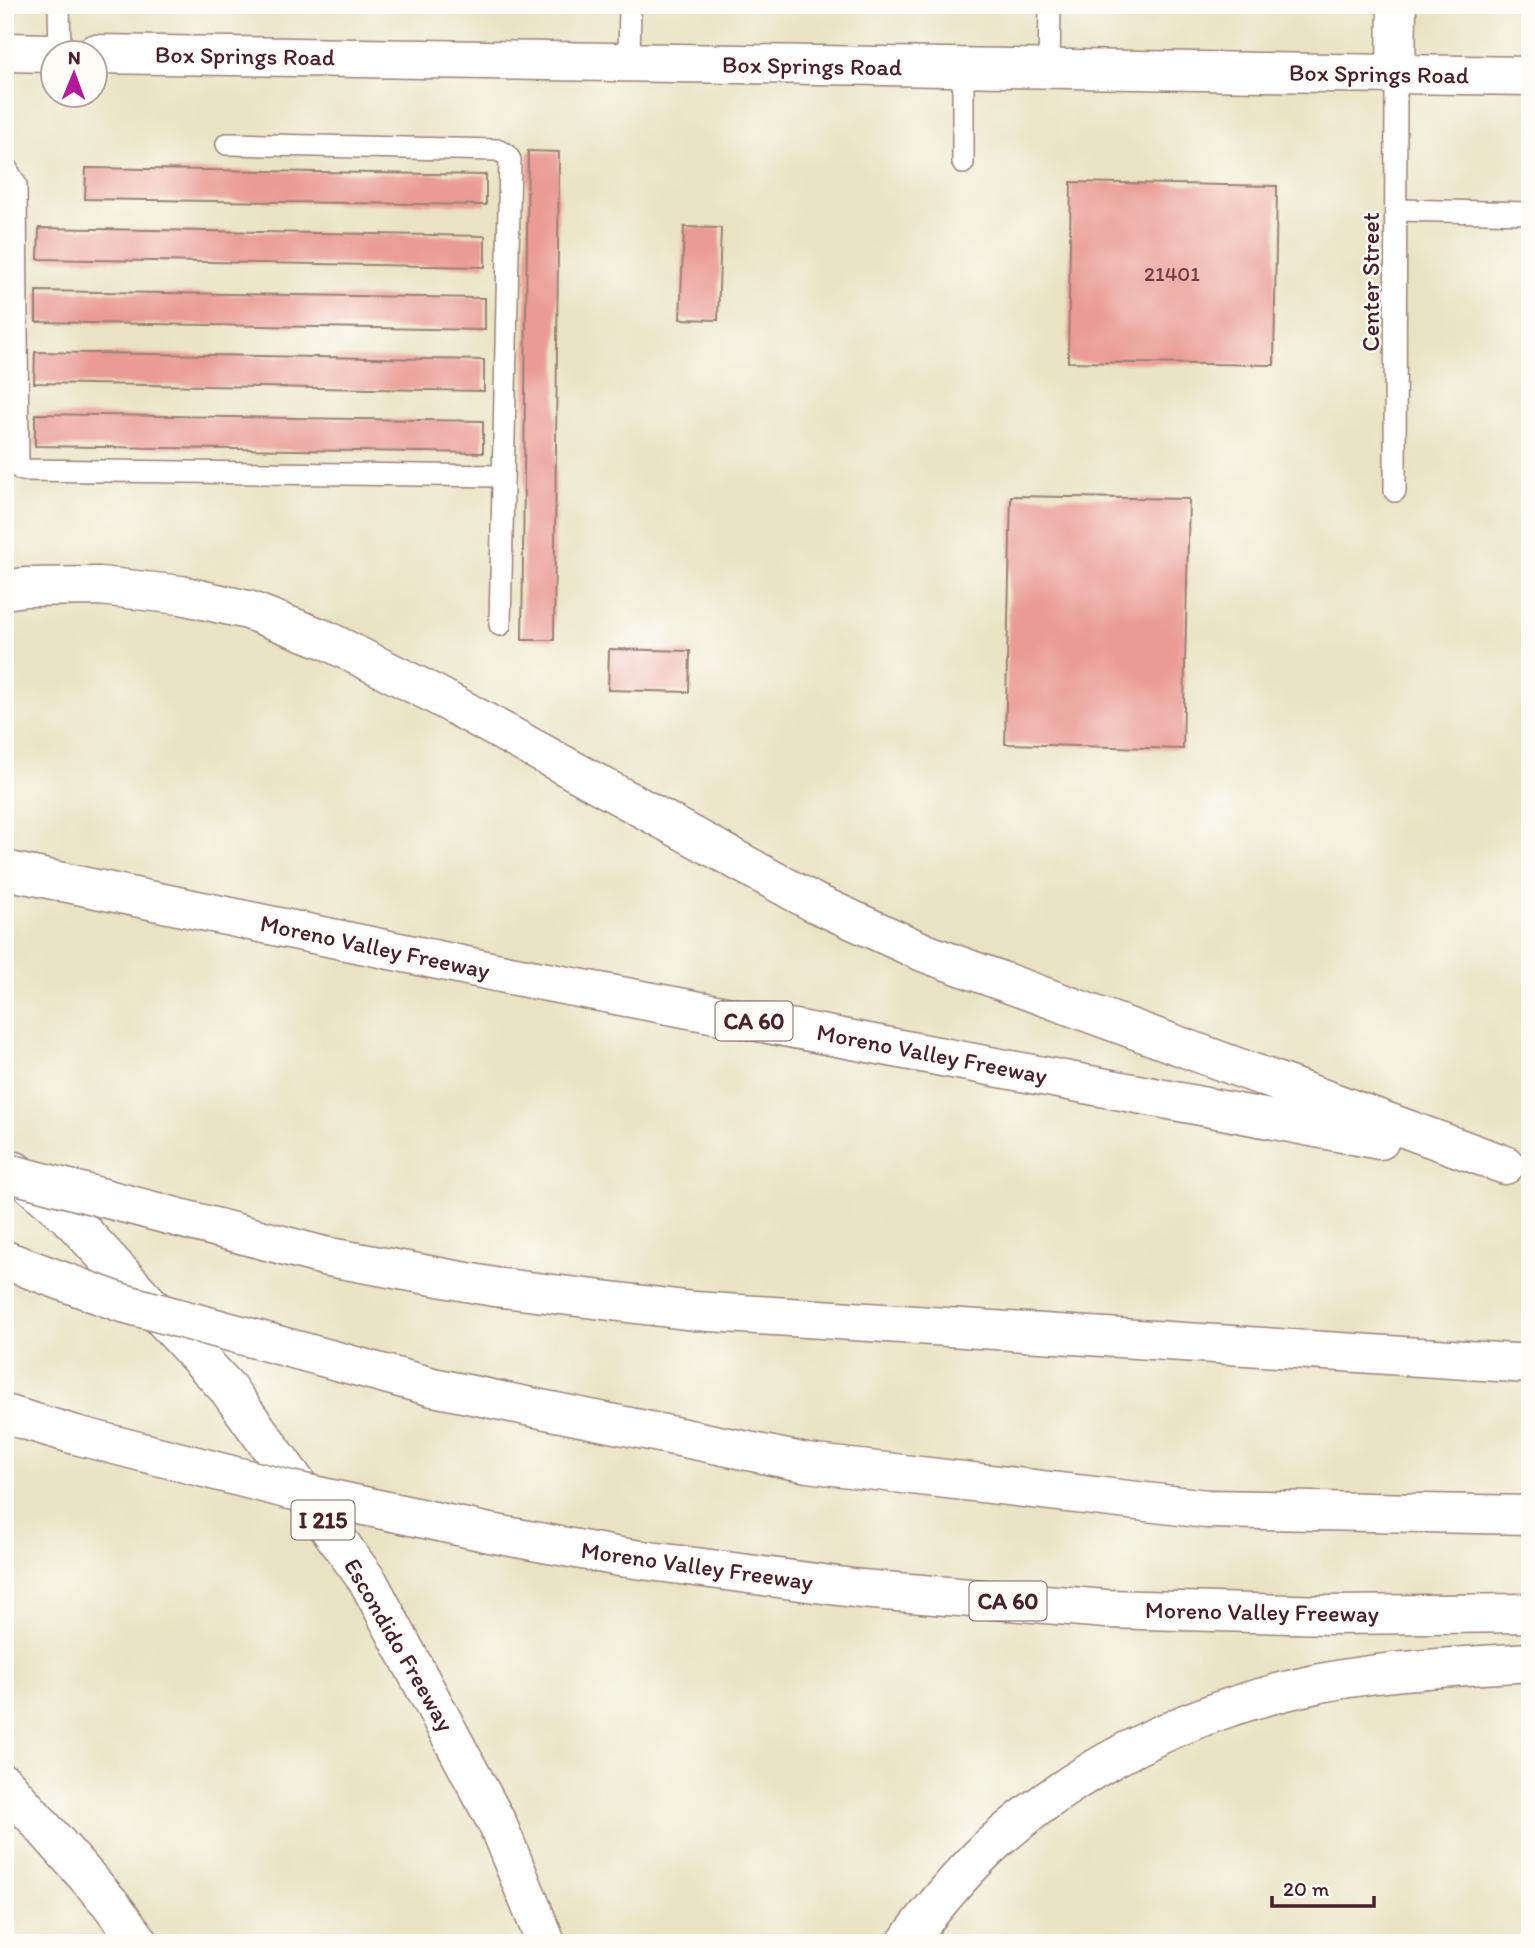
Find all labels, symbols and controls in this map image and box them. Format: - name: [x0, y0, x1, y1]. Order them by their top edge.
- north arrow: [38, 38, 108, 108]
- street label: Box Springs Road: [155, 39, 335, 72]
- text: N: [68, 46, 81, 69]
- street label: Box Springs Road: [722, 49, 902, 82]
- street label: Box Springs Road: [1289, 57, 1469, 90]
- street label: Center Street: [1356, 212, 1385, 352]
- house number: 21401: [1144, 261, 1200, 286]
- street label: Moreno Valley Freeway: [258, 908, 493, 985]
- road number: CA 60: [716, 1002, 792, 1040]
- street label: Moreno Valley Freeway: [814, 1017, 1050, 1090]
- road number: I 215: [292, 1500, 354, 1540]
- street label: Moreno Valley Freeway: [579, 1535, 815, 1596]
- street label: Escondido Freeway: [338, 1553, 461, 1737]
- road number: CA 60: [970, 1582, 1046, 1620]
- street label: Moreno Valley Freeway: [1145, 1595, 1379, 1628]
- scale bar: [1272, 1864, 1374, 1908]
- text: 20 m: [1283, 1876, 1330, 1901]

